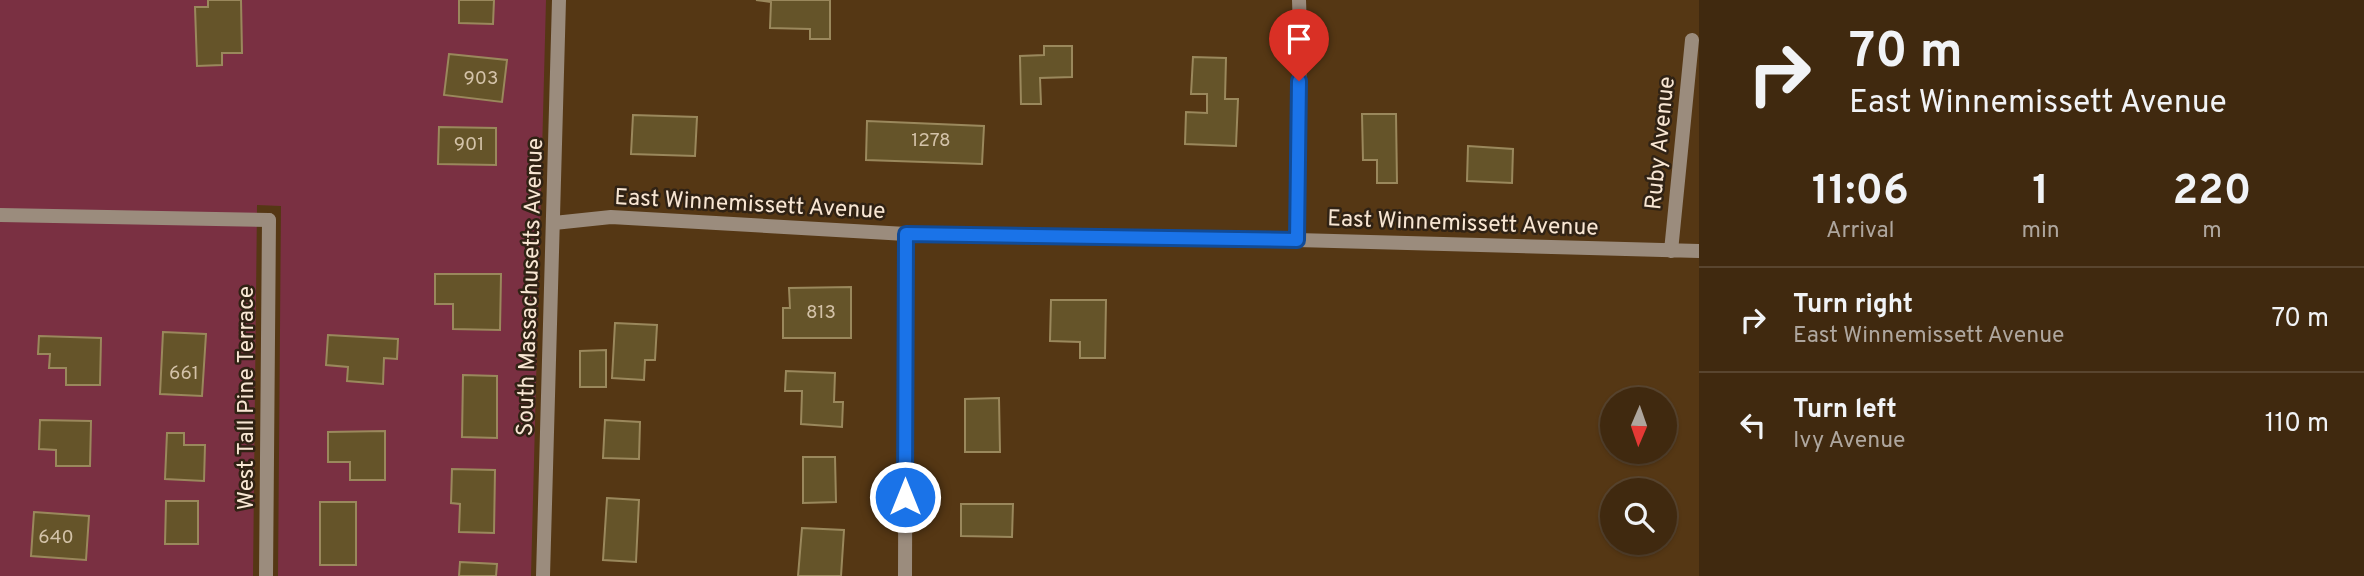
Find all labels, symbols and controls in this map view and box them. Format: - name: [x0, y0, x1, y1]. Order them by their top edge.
- pin: [1269, 9, 1329, 81]
- icon: arrive: [1280, 20, 1318, 58]
- text: 70 m: [1849, 23, 1963, 85]
- icon: right: [1734, 28, 1825, 119]
- house number: 903: [464, 67, 498, 91]
- street label: Ruby Avenue: [1640, 75, 1683, 212]
- text: East Winnemissett Avenue: [1849, 84, 2227, 124]
- house number: 1278: [911, 129, 951, 153]
- house number: 901: [454, 133, 484, 157]
- street label: South Massachusetts Avenue: [512, 137, 551, 437]
- text: 11:06: [1812, 166, 1909, 219]
- text: 1: [2032, 166, 2049, 219]
- text: 220: [2172, 166, 2251, 219]
- street label: East Winnemissett Avenue: [614, 184, 886, 227]
- street label: East Winnemissett Avenue: [1327, 205, 1599, 244]
- text: Arrival: [1826, 217, 1895, 246]
- text: min: [2021, 217, 2060, 246]
- text: m: [2202, 217, 2222, 246]
- street label: West Tall Pine Terrace: [233, 286, 262, 510]
- text: Turn right: [1793, 289, 1913, 322]
- house number: 813: [806, 301, 836, 325]
- icon: right: [1734, 301, 1772, 339]
- text: 70 m: [2271, 303, 2329, 336]
- text: East Winnemissett Avenue: [1793, 322, 2065, 351]
- house number: 661: [169, 362, 199, 386]
- north arrow: [1600, 387, 1676, 464]
- map controls: [1600, 387, 1677, 555]
- text: Turn left: [1793, 394, 1897, 427]
- icon: left: [1734, 406, 1772, 444]
- text: 110 m: [2265, 408, 2329, 441]
- text: Ivy Avenue: [1793, 427, 1905, 456]
- position arrow: [868, 460, 942, 534]
- button: search: [1600, 478, 1677, 555]
- house number: 640: [38, 526, 74, 550]

